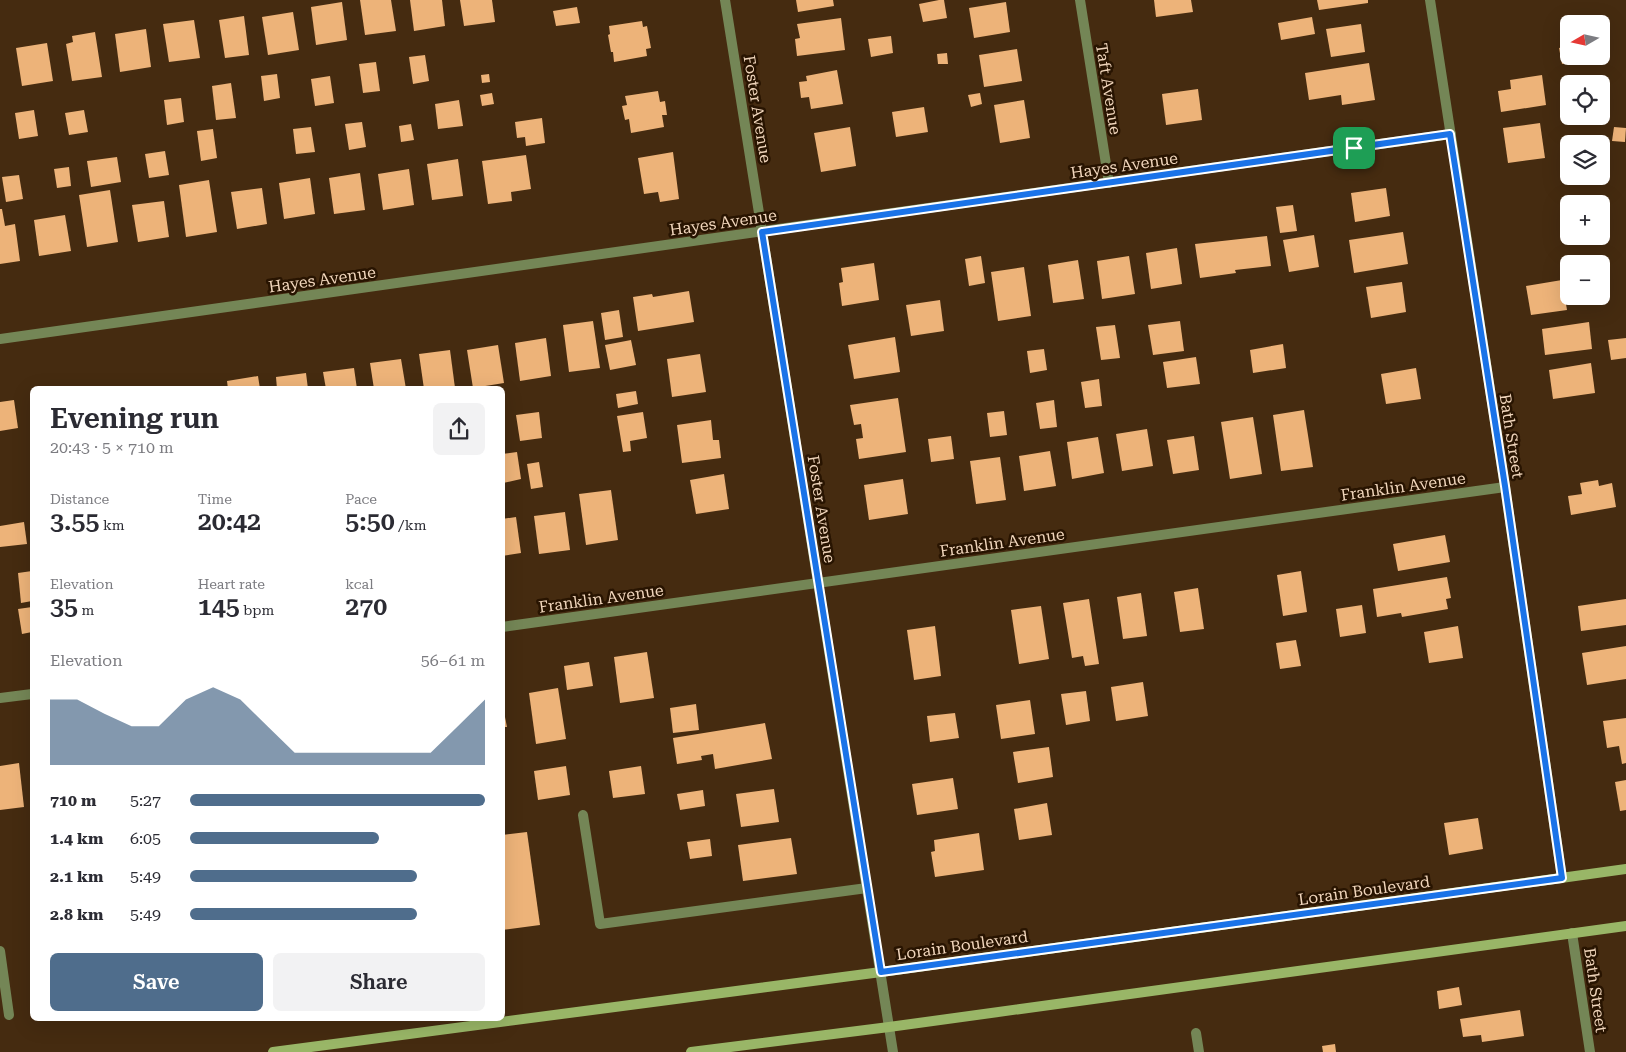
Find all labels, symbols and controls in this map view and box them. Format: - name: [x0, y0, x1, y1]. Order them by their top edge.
- north arrow: [1560, 15, 1610, 65]
- map controls: [1560, 15, 1610, 305]
- street label: Taft Avenue: [1092, 42, 1125, 136]
- street label: Foster Avenue: [740, 54, 775, 165]
- button: locate: [1560, 75, 1610, 125]
- pin: [1333, 127, 1375, 169]
- icon: arrive: [1340, 134, 1368, 162]
- button: layers: [1560, 135, 1610, 185]
- street label: Hayes Avenue: [1069, 149, 1179, 182]
- button: +: [1560, 195, 1610, 245]
- street label: Hayes Avenue: [668, 206, 778, 239]
- button: −: [1560, 255, 1610, 305]
- street label: Hayes Avenue: [267, 263, 377, 296]
- street label: Bath Street: [1495, 392, 1528, 480]
- text: Evening run: [50, 402, 219, 435]
- button: share: [433, 403, 485, 455]
- text: 20:43 · 5 × 710 m: [50, 438, 174, 457]
- street label: Foster Avenue: [804, 454, 839, 565]
- street label: Franklin Avenue: [1339, 468, 1467, 505]
- text: Distance: [50, 491, 109, 507]
- text: Time: [198, 491, 232, 507]
- text: Pace: [345, 491, 377, 507]
- text: 3.55: [50, 507, 99, 536]
- text: 20:42: [198, 507, 261, 536]
- text: 5:50: [345, 507, 395, 536]
- text: km: [99, 517, 125, 533]
- text: /km: [395, 517, 427, 533]
- street label: Franklin Avenue: [938, 524, 1066, 561]
- text: Elevation: [50, 576, 113, 592]
- text: Heart rate: [198, 576, 265, 592]
- text: kcal: [345, 576, 374, 592]
- street label: Franklin Avenue: [537, 580, 665, 617]
- text: 35: [50, 592, 78, 621]
- text: 145: [198, 592, 240, 621]
- text: 270: [345, 592, 387, 621]
- text: m: [78, 602, 94, 618]
- text: bpm: [240, 602, 274, 618]
- text: Elevation: [50, 651, 123, 670]
- text: 56–61 m: [421, 651, 485, 670]
- text: 710 m: [50, 791, 96, 810]
- text: 5:27: [130, 791, 161, 810]
- text: 1.4 km: [50, 829, 103, 848]
- text: 6:05: [130, 829, 161, 848]
- text: 2.1 km: [50, 867, 103, 886]
- text: 5:49: [130, 867, 161, 886]
- street label: Lorain Boulevard: [1297, 872, 1431, 909]
- text: 2.8 km: [50, 905, 103, 924]
- text: 5:49: [130, 905, 161, 924]
- street label: Lorain Boulevard: [895, 927, 1029, 964]
- street label: Bath Street: [1580, 946, 1611, 1034]
- button: Save: [50, 953, 263, 1011]
- button: Share: [273, 953, 485, 1011]

